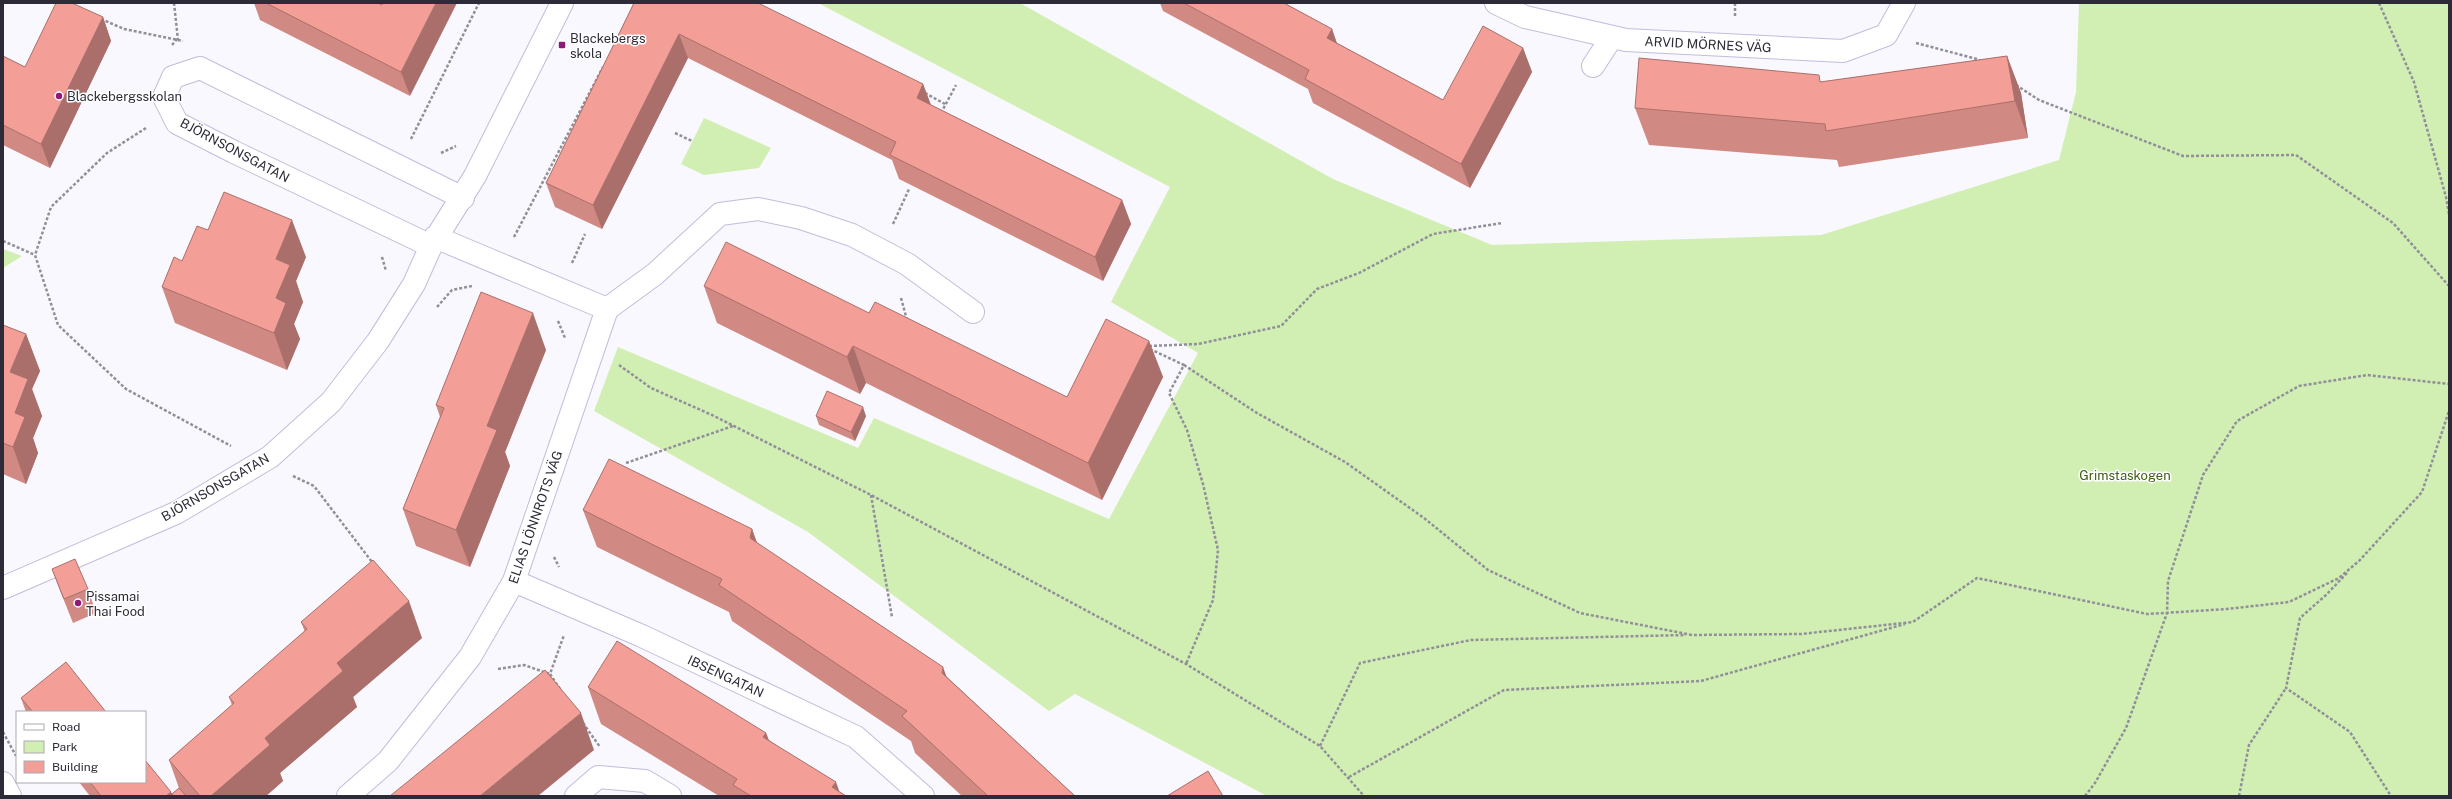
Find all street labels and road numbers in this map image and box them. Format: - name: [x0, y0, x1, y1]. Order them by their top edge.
- street label: ARVID MÖRNES VÄG: [1644, 34, 1772, 55]
- street label: BJÖRNSONSGATAN: [178, 115, 292, 186]
- street label: ELIAS LÖNNROTS VÄG: [506, 449, 565, 586]
- street label: BJÖRNSONSGATAN: [159, 451, 272, 524]
- street label: IBSENGATAN: [685, 652, 766, 701]

